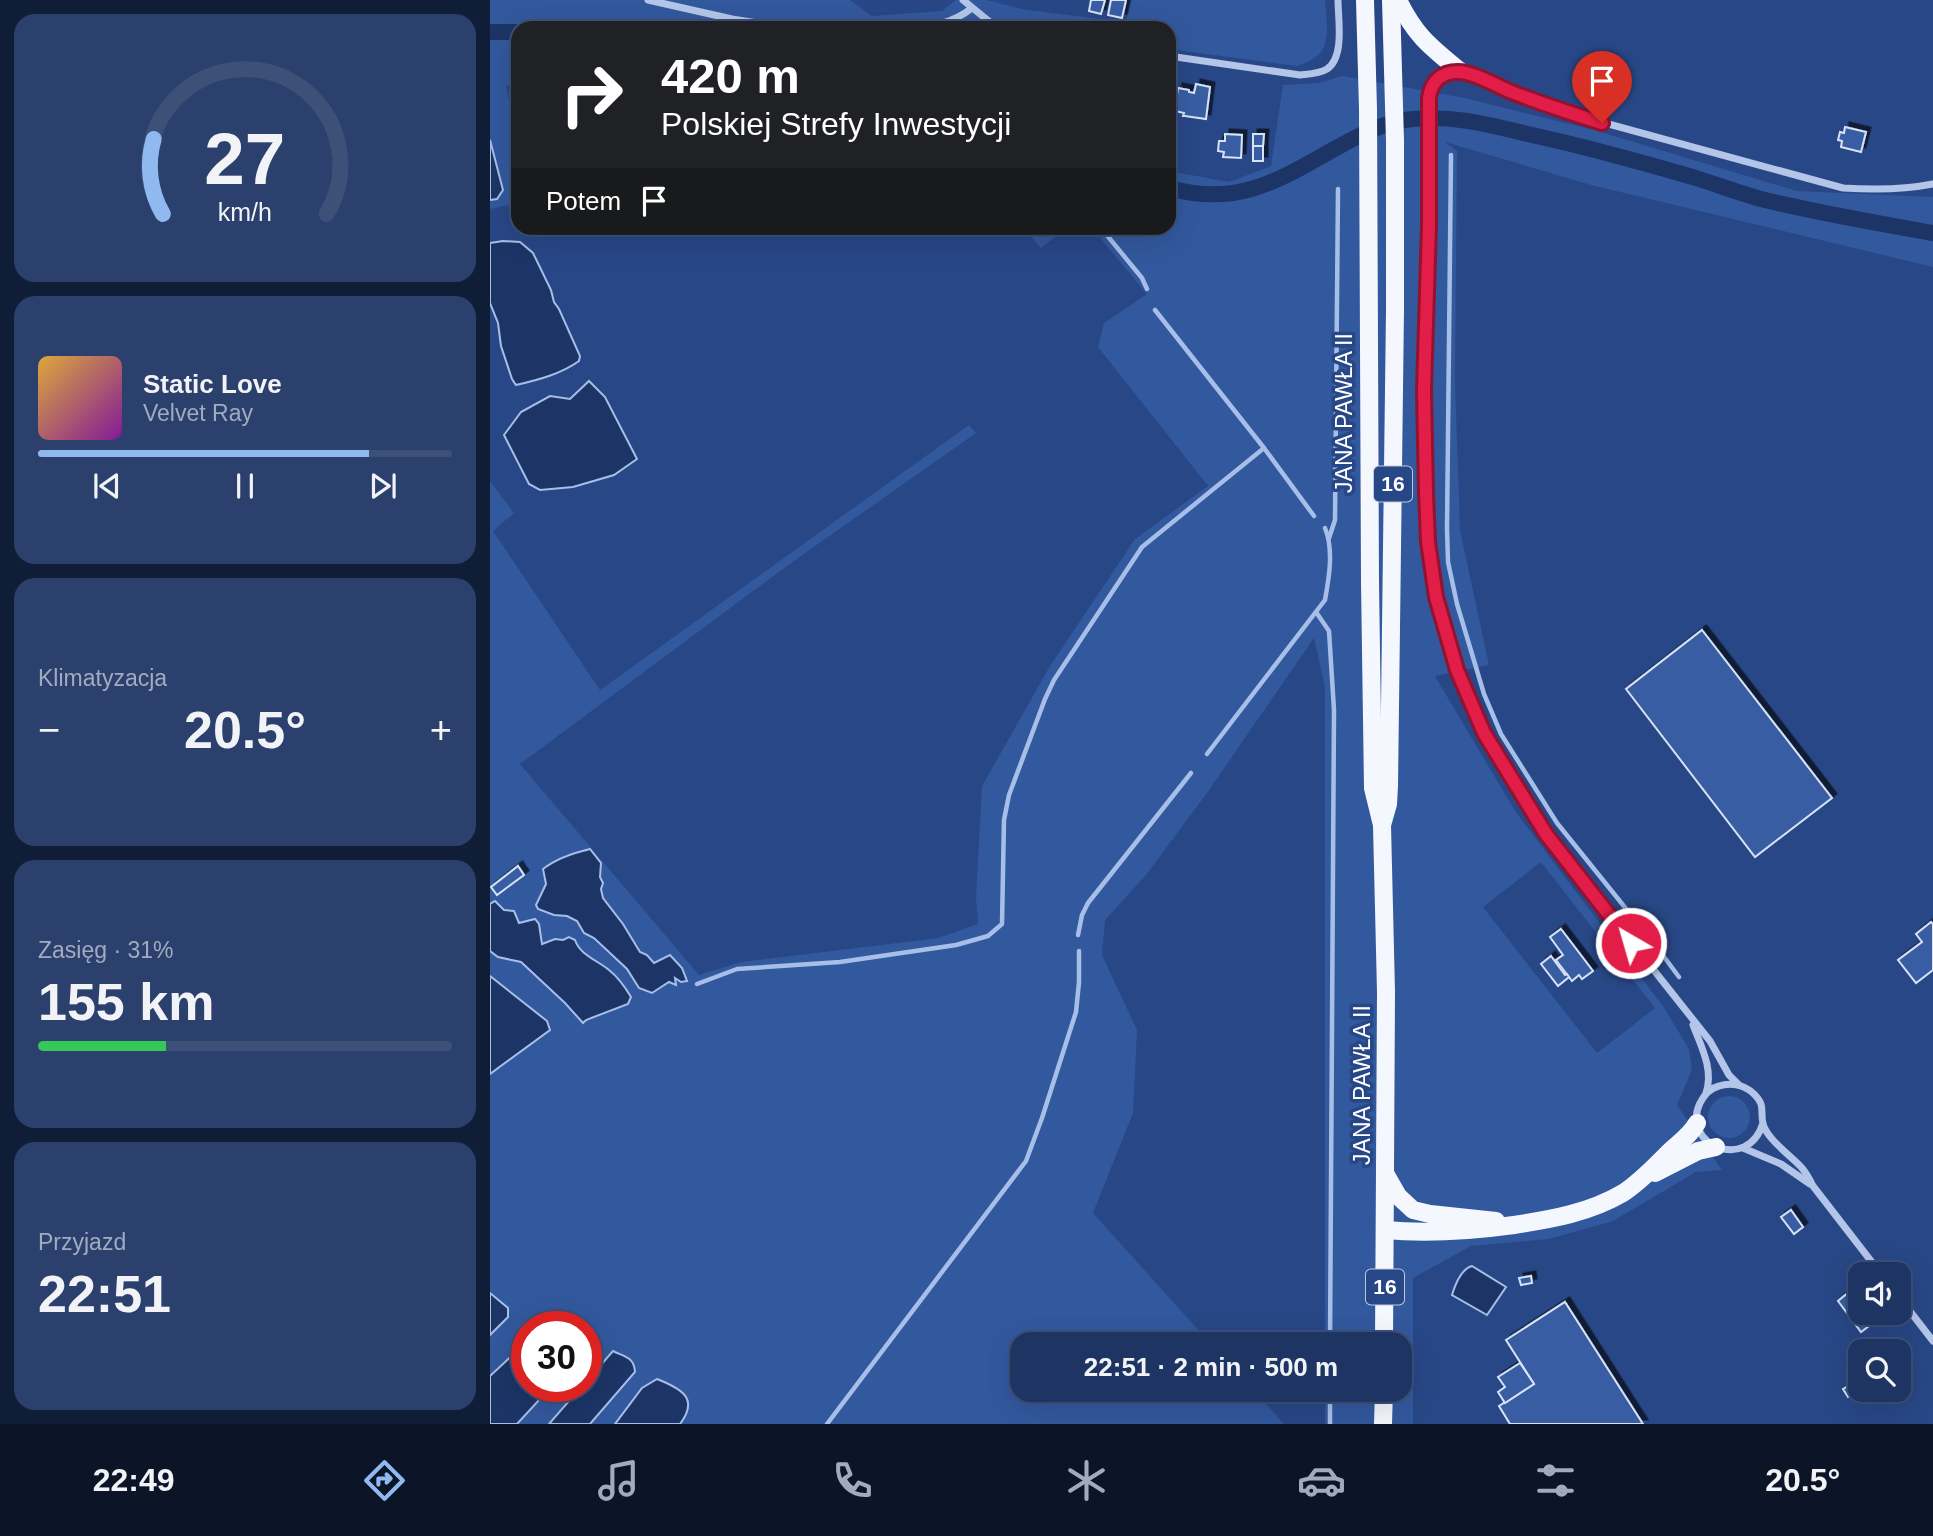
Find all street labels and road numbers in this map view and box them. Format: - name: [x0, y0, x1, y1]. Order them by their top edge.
- street label: JANA PAWŁA II: [1331, 333, 1357, 493]
- road number: 16: [1374, 466, 1412, 502]
- street label: JANA PAWŁA II: [1349, 1005, 1375, 1165]
- road number: 16: [1366, 1270, 1404, 1304]

